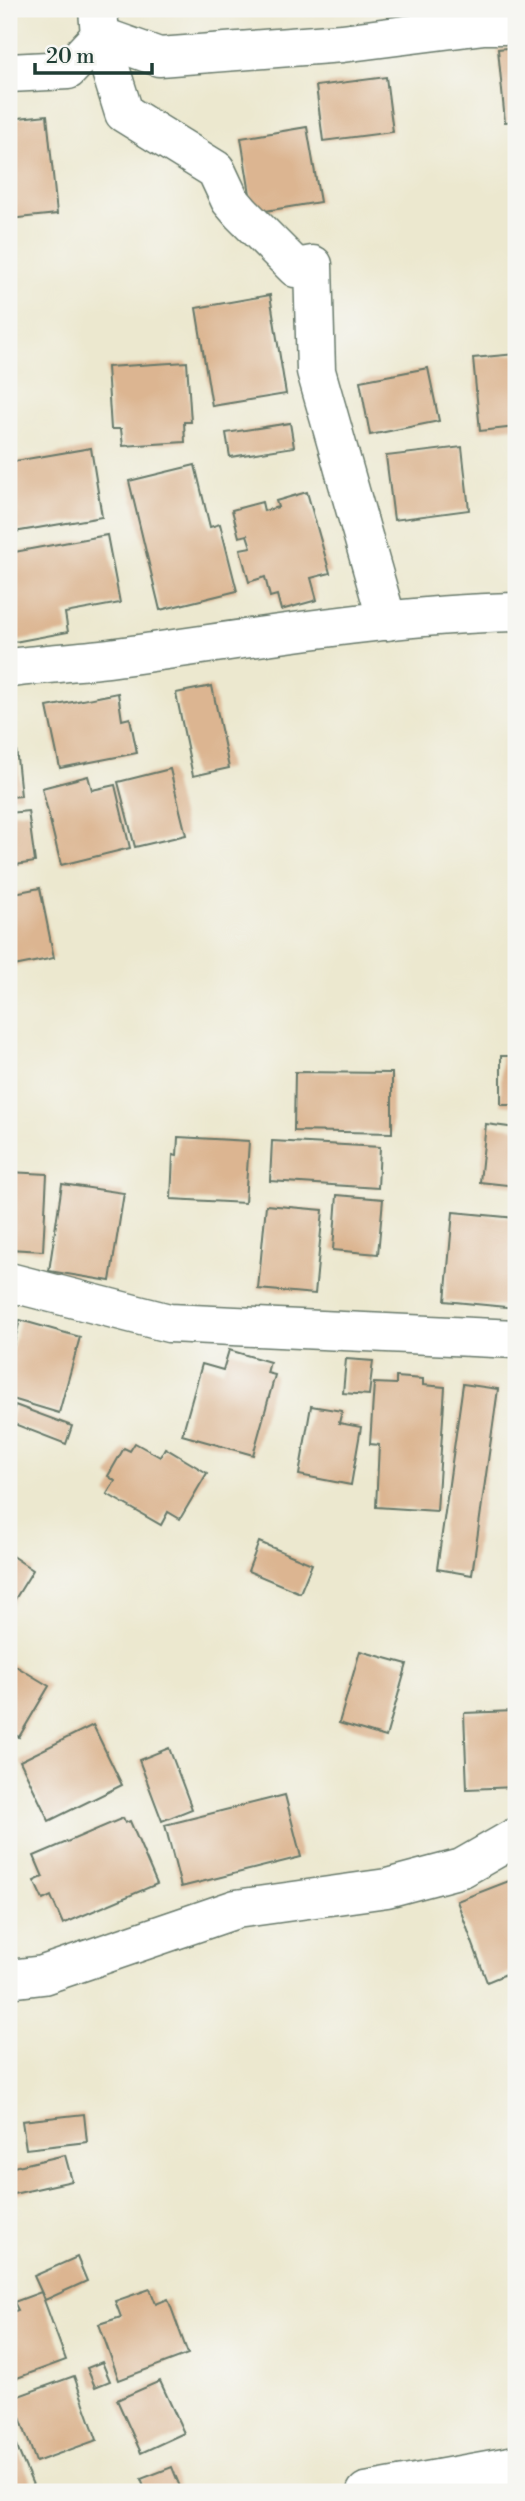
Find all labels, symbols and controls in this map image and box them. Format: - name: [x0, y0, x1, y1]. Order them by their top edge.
- scale bar: [35, 32, 152, 76]
- text: 20 m: [46, 44, 95, 70]

